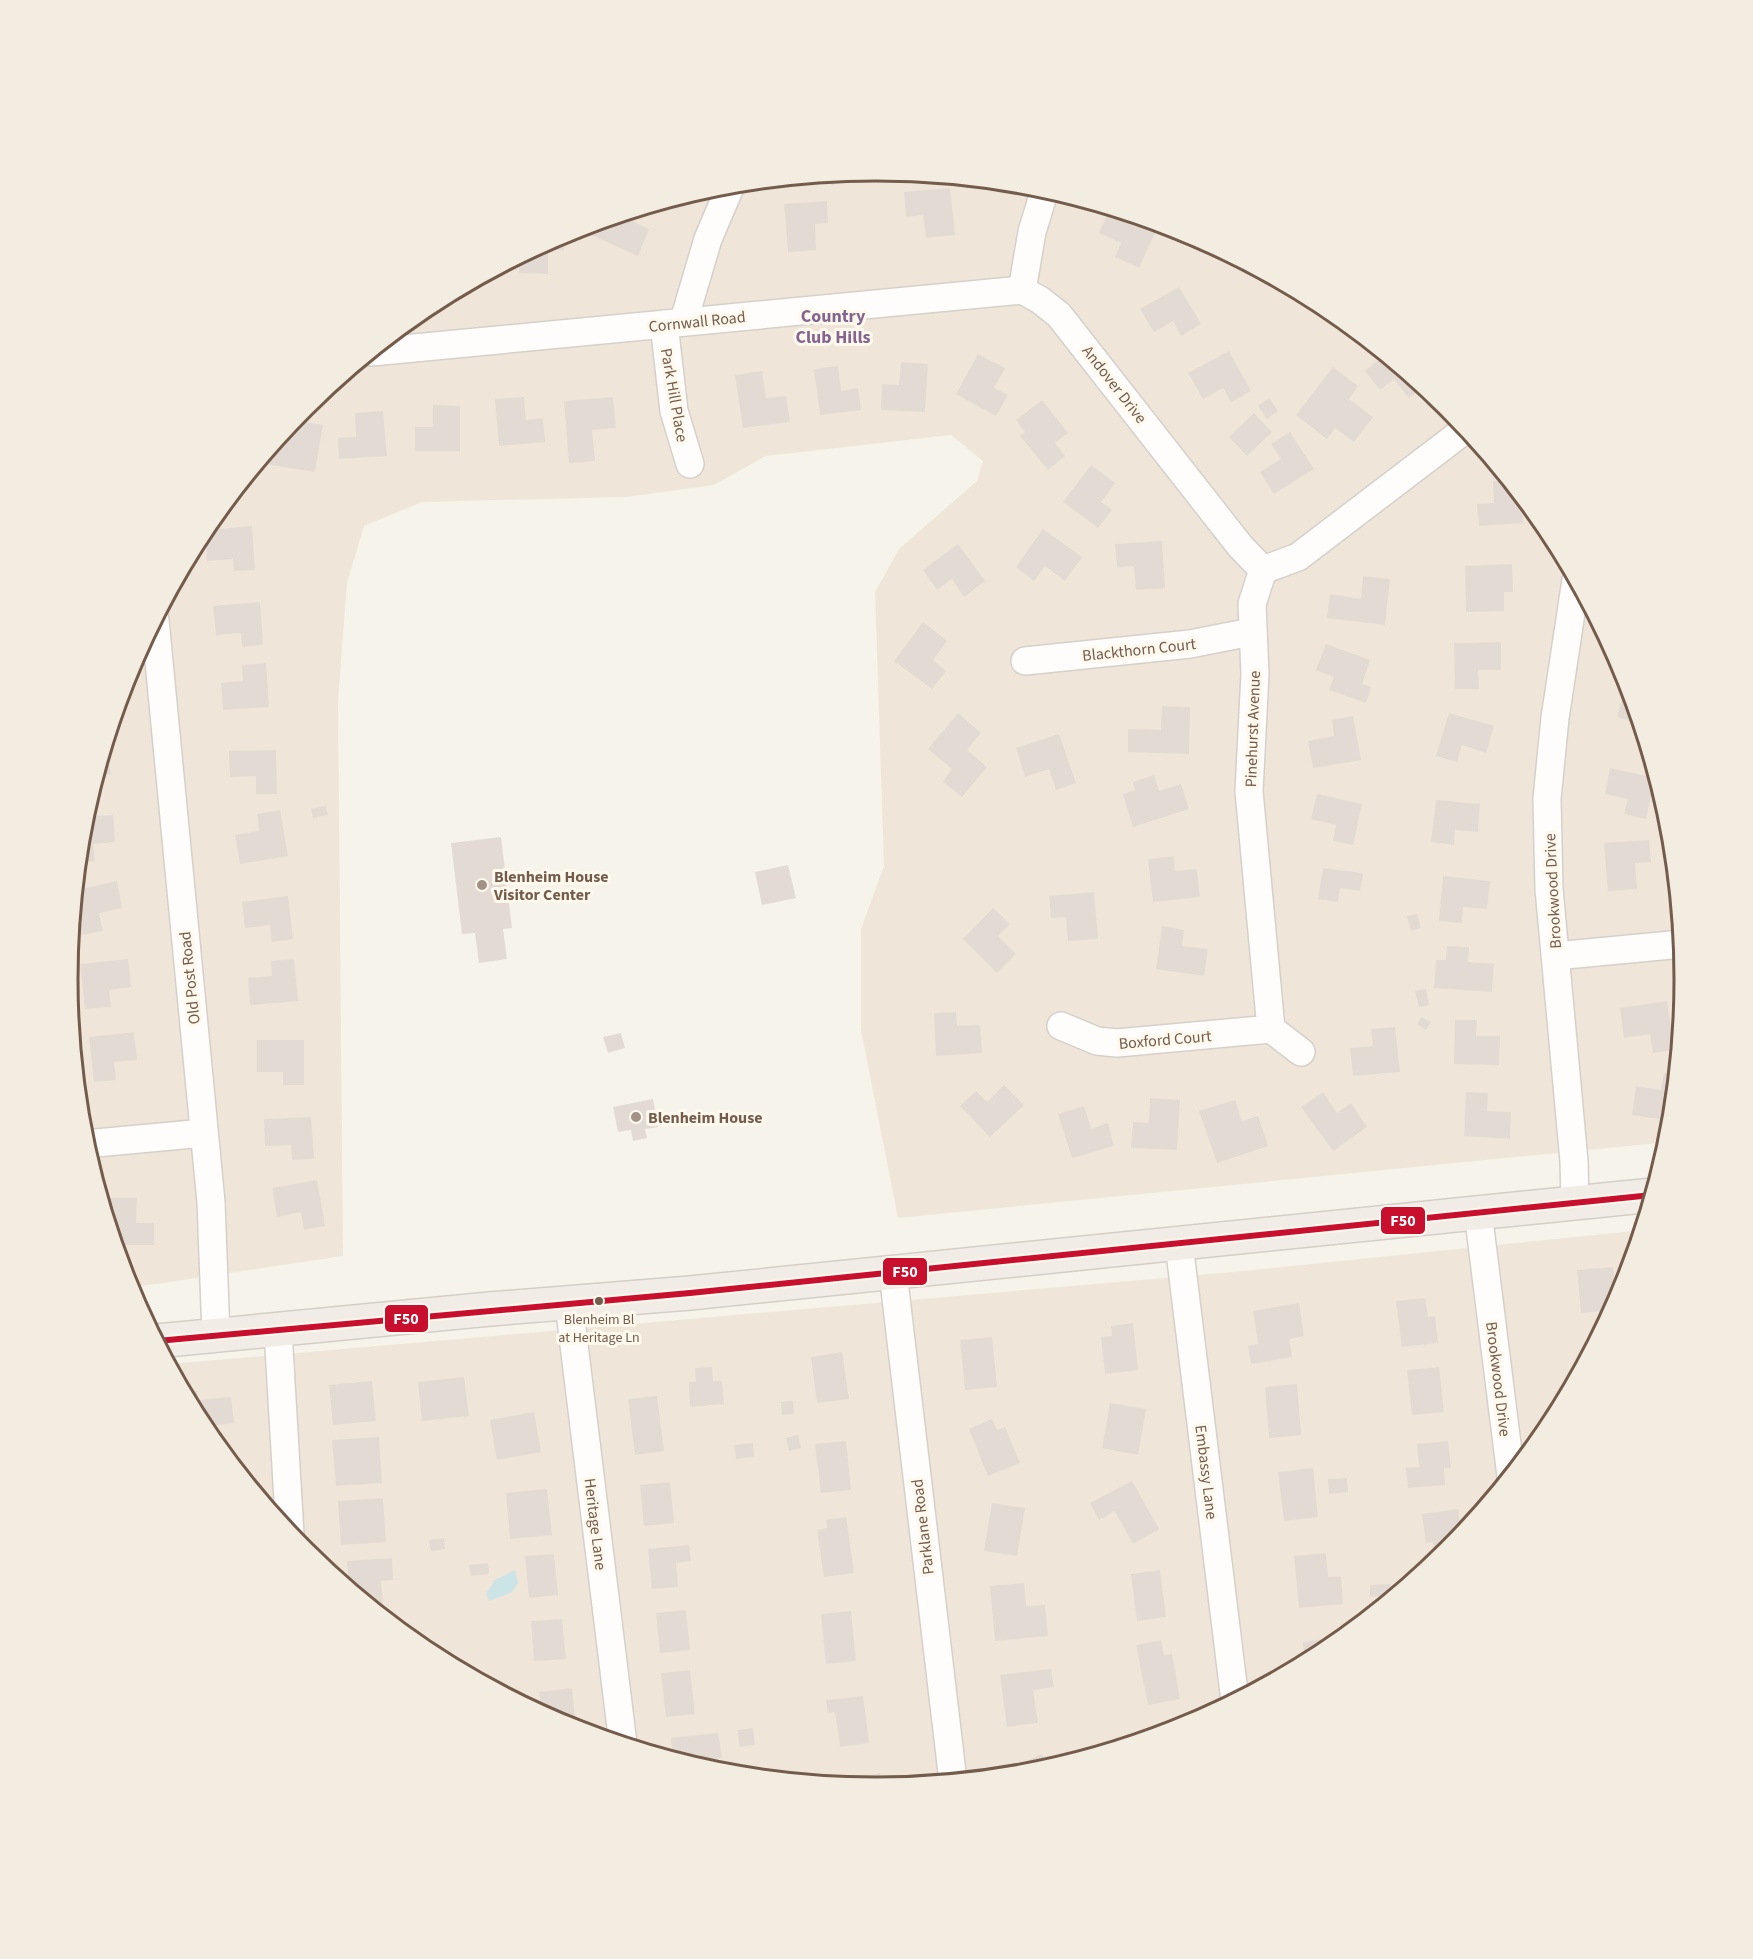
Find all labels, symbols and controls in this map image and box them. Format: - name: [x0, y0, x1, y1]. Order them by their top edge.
- district label: Country Club Hills: [795, 304, 871, 350]
- street label: Cornwall Road: [648, 306, 747, 338]
- street label: Andover Drive: [1077, 341, 1152, 428]
- street label: Park Hill Place: [655, 347, 693, 444]
- street label: Blackthorn Court: [1081, 633, 1198, 667]
- street label: Pinehurst Avenue: [1240, 670, 1266, 788]
- street label: Brookwood Drive: [1539, 833, 1567, 949]
- place label: Blenheim House Visitor Center: [493, 866, 609, 906]
- marker: Blenheim House Visitor Center: [475, 878, 489, 892]
- street label: Old Post Road: [174, 930, 206, 1026]
- street label: Boxford Court: [1118, 1025, 1213, 1055]
- place label: Blenheim House: [648, 1107, 763, 1129]
- marker: Blenheim House: [629, 1110, 643, 1124]
- line badge: F50: [1380, 1206, 1426, 1235]
- text: F50: [1390, 1210, 1416, 1232]
- line badge: F50: [882, 1257, 928, 1286]
- text: F50: [892, 1261, 918, 1283]
- marker: Blenheim Bl at Heritage Ln: [593, 1295, 605, 1307]
- line badge: F50: [384, 1304, 429, 1333]
- text: F50: [393, 1308, 419, 1330]
- place label: Blenheim Bl at Heritage Ln: [558, 1310, 640, 1348]
- street label: Brookwood Drive: [1480, 1320, 1516, 1438]
- street label: Embassy Lane: [1189, 1424, 1223, 1521]
- street label: Heritage Lane: [578, 1477, 612, 1571]
- street label: Parklane Road: [906, 1478, 940, 1576]

